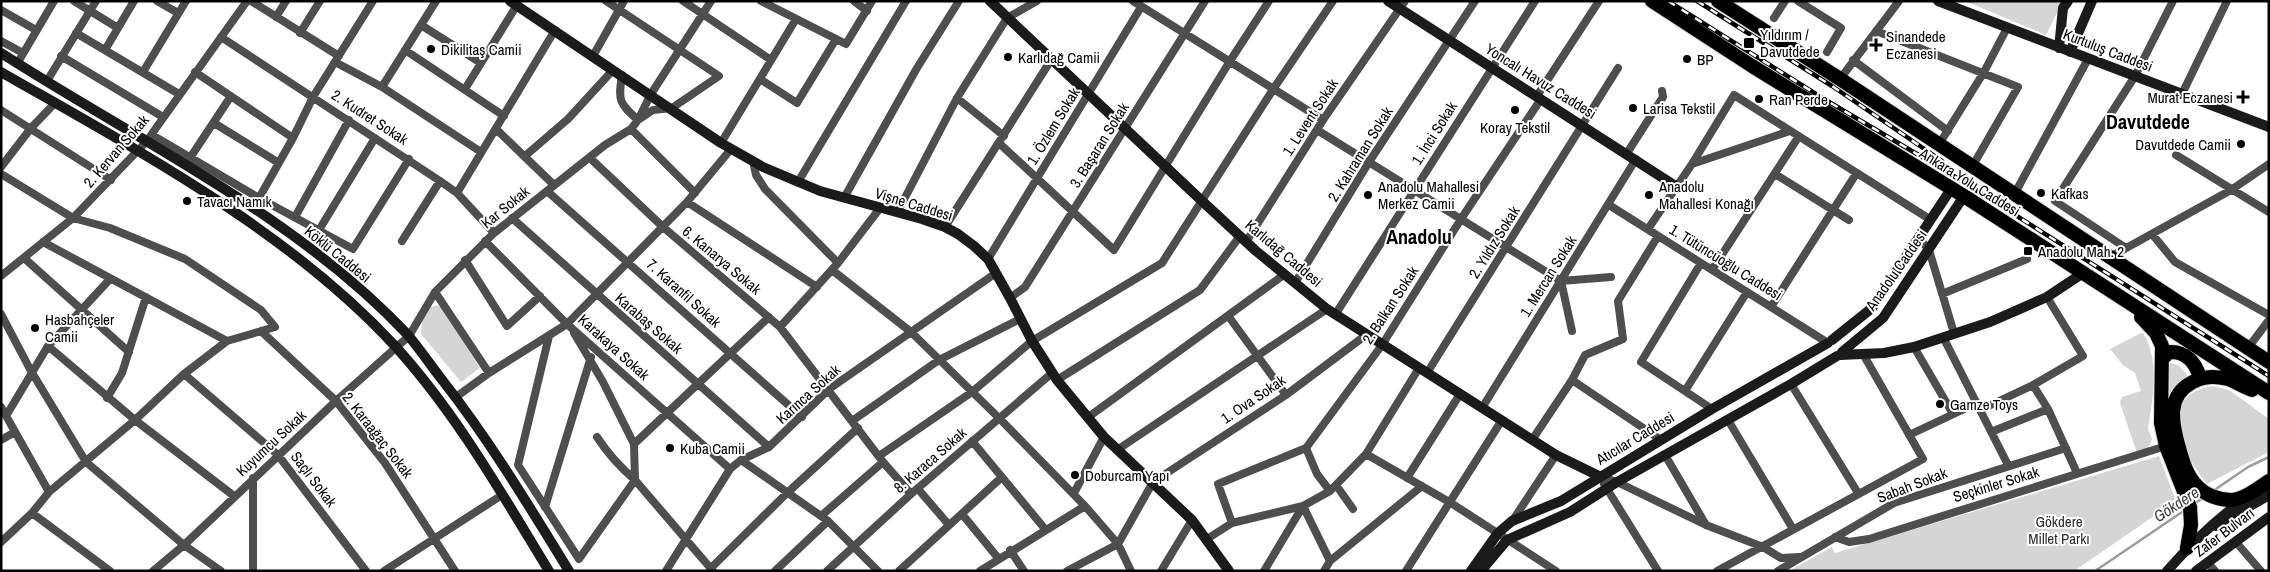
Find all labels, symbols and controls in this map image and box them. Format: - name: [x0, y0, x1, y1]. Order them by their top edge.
- street label: Kurtuluş Caddesi: [2060, 23, 2156, 77]
- place label: Yıldırım / Davutdede: [1760, 24, 1820, 62]
- place label: Sinandede Eczanesi: [1886, 26, 1946, 64]
- marker: Yıldırım / Davutdede: [1742, 36, 1756, 50]
- street label: Yoncalı Havuz Caddesi: [1481, 38, 1601, 124]
- place label: Dikilitaş Camii: [441, 39, 522, 60]
- marker: Sinandede Eczanesi: [1870, 39, 1882, 51]
- marker: Dikilitaş Camii: [425, 43, 437, 55]
- place label: Karlıdağ Camii: [1018, 47, 1100, 68]
- place label: BP: [1697, 49, 1713, 70]
- marker: Karlıdağ Camii: [1002, 51, 1014, 63]
- marker: BP: [1681, 53, 1693, 65]
- street label: 1. Levent Sokak: [1277, 74, 1343, 160]
- street label: 1. Özlem Sokak: [1022, 83, 1085, 169]
- street label: 2. Kudret Sokak: [328, 84, 413, 150]
- place label: Murat Eczanesi: [2148, 87, 2233, 108]
- place label: Ran Perde: [1769, 89, 1828, 110]
- marker: Murat Eczanesi: [2237, 91, 2249, 103]
- marker: Ran Perde: [1753, 93, 1765, 105]
- street label: 1. İnci Sokak: [1406, 97, 1462, 169]
- street label: 3. Başaran Sokak: [1064, 98, 1134, 192]
- place label: Larisa Tekstil: [1643, 98, 1715, 119]
- street label: 2. Kahraman Sokak: [1322, 102, 1398, 205]
- marker: Larisa Tekstil: [1627, 102, 1639, 114]
- marker: Koray Tekstil: [1509, 104, 1521, 116]
- district label: Davutdede: [2106, 108, 2190, 135]
- street label: 2. Kervan Sokak: [78, 109, 154, 192]
- place label: Koray Tekstil: [1480, 117, 1550, 138]
- place label: Davutdede Camii: [2135, 134, 2231, 155]
- marker: Davutdede Camii: [2235, 138, 2247, 150]
- street label: Ankara Yolu Caddesi: [1915, 142, 2024, 221]
- place label: Anadolu Mahallesi Merkez Camii: [1377, 176, 1479, 214]
- place label: Anadolu Mahallesi Konağı: [1658, 176, 1754, 214]
- street label: Kar Sokak: [476, 180, 534, 233]
- street label: Vişne Caddesi: [872, 182, 956, 226]
- place label: Kafkas: [2051, 183, 2089, 204]
- marker: Kafkas: [2035, 187, 2047, 199]
- marker: Anadolu Mahallesi Merkez Camii: [1362, 189, 1374, 201]
- marker: Anadolu Mahallesi Konağı: [1643, 189, 1655, 201]
- place label: Tavacı Namık: [197, 191, 273, 212]
- marker: Tavacı Namık: [181, 195, 193, 207]
- street label: 2. Yıldız Sokak: [1464, 201, 1525, 282]
- street label: Karlıdağ Caddesi: [1241, 214, 1327, 292]
- street label: 1. Tütüncüoğlu Caddesi: [1666, 219, 1786, 305]
- street label: Köklü Caddesi: [300, 221, 376, 287]
- street label: 6. Kanarya Sokak: [678, 221, 767, 300]
- district label: Anadolu: [1386, 223, 1452, 250]
- street label: Anadolu Caddesi: [1860, 225, 1932, 315]
- street label: 1. Mercan Sokak: [1515, 231, 1582, 321]
- place label: Anadolu Mah. 2: [2037, 241, 2124, 262]
- marker: Anadolu Mah. 2: [2022, 245, 2034, 257]
- street label: 7. Karanfil Sokak: [642, 254, 726, 333]
- street label: 2. Balkan Sokak: [1357, 261, 1423, 348]
- street label: Karabaş Sokak: [611, 288, 688, 359]
- place label: Hasbahçeler Camii: [45, 309, 114, 347]
- street label: Karakaya Sokak: [574, 309, 655, 385]
- marker: Hasbahçeler Camii: [29, 322, 41, 334]
- street label: Karınca Sokak: [771, 359, 845, 429]
- street label: 1. Ova Sokak: [1217, 369, 1290, 428]
- street label: 2. Karaağaç Sokak: [338, 388, 419, 483]
- place label: Gamze Toys: [1950, 394, 2018, 415]
- marker: Gamze Toys: [1934, 398, 1946, 410]
- street label: Kuyumcu Sokak: [231, 404, 311, 481]
- street label: Atıcılar Caddesi: [1591, 406, 1678, 470]
- street label: 8. Karaca Sokak: [889, 422, 972, 498]
- place label: Kuba Camii: [680, 438, 745, 459]
- marker: Kuba Camii: [664, 442, 676, 454]
- street label: Saçlı Sokak: [286, 447, 342, 512]
- street label: Seçkinler Sokak: [1950, 461, 2042, 507]
- street label: Sabah Sokak: [1874, 462, 1951, 508]
- place label: Doburcam Yapı: [1085, 465, 1169, 486]
- marker: Doburcam Yapı: [1069, 469, 1081, 481]
- water label: Gökdere: [2149, 481, 2203, 527]
- street label: Zafer Bulvarı: [2190, 502, 2258, 562]
- park label: Gökdere Millet Parkı: [2028, 511, 2090, 549]

